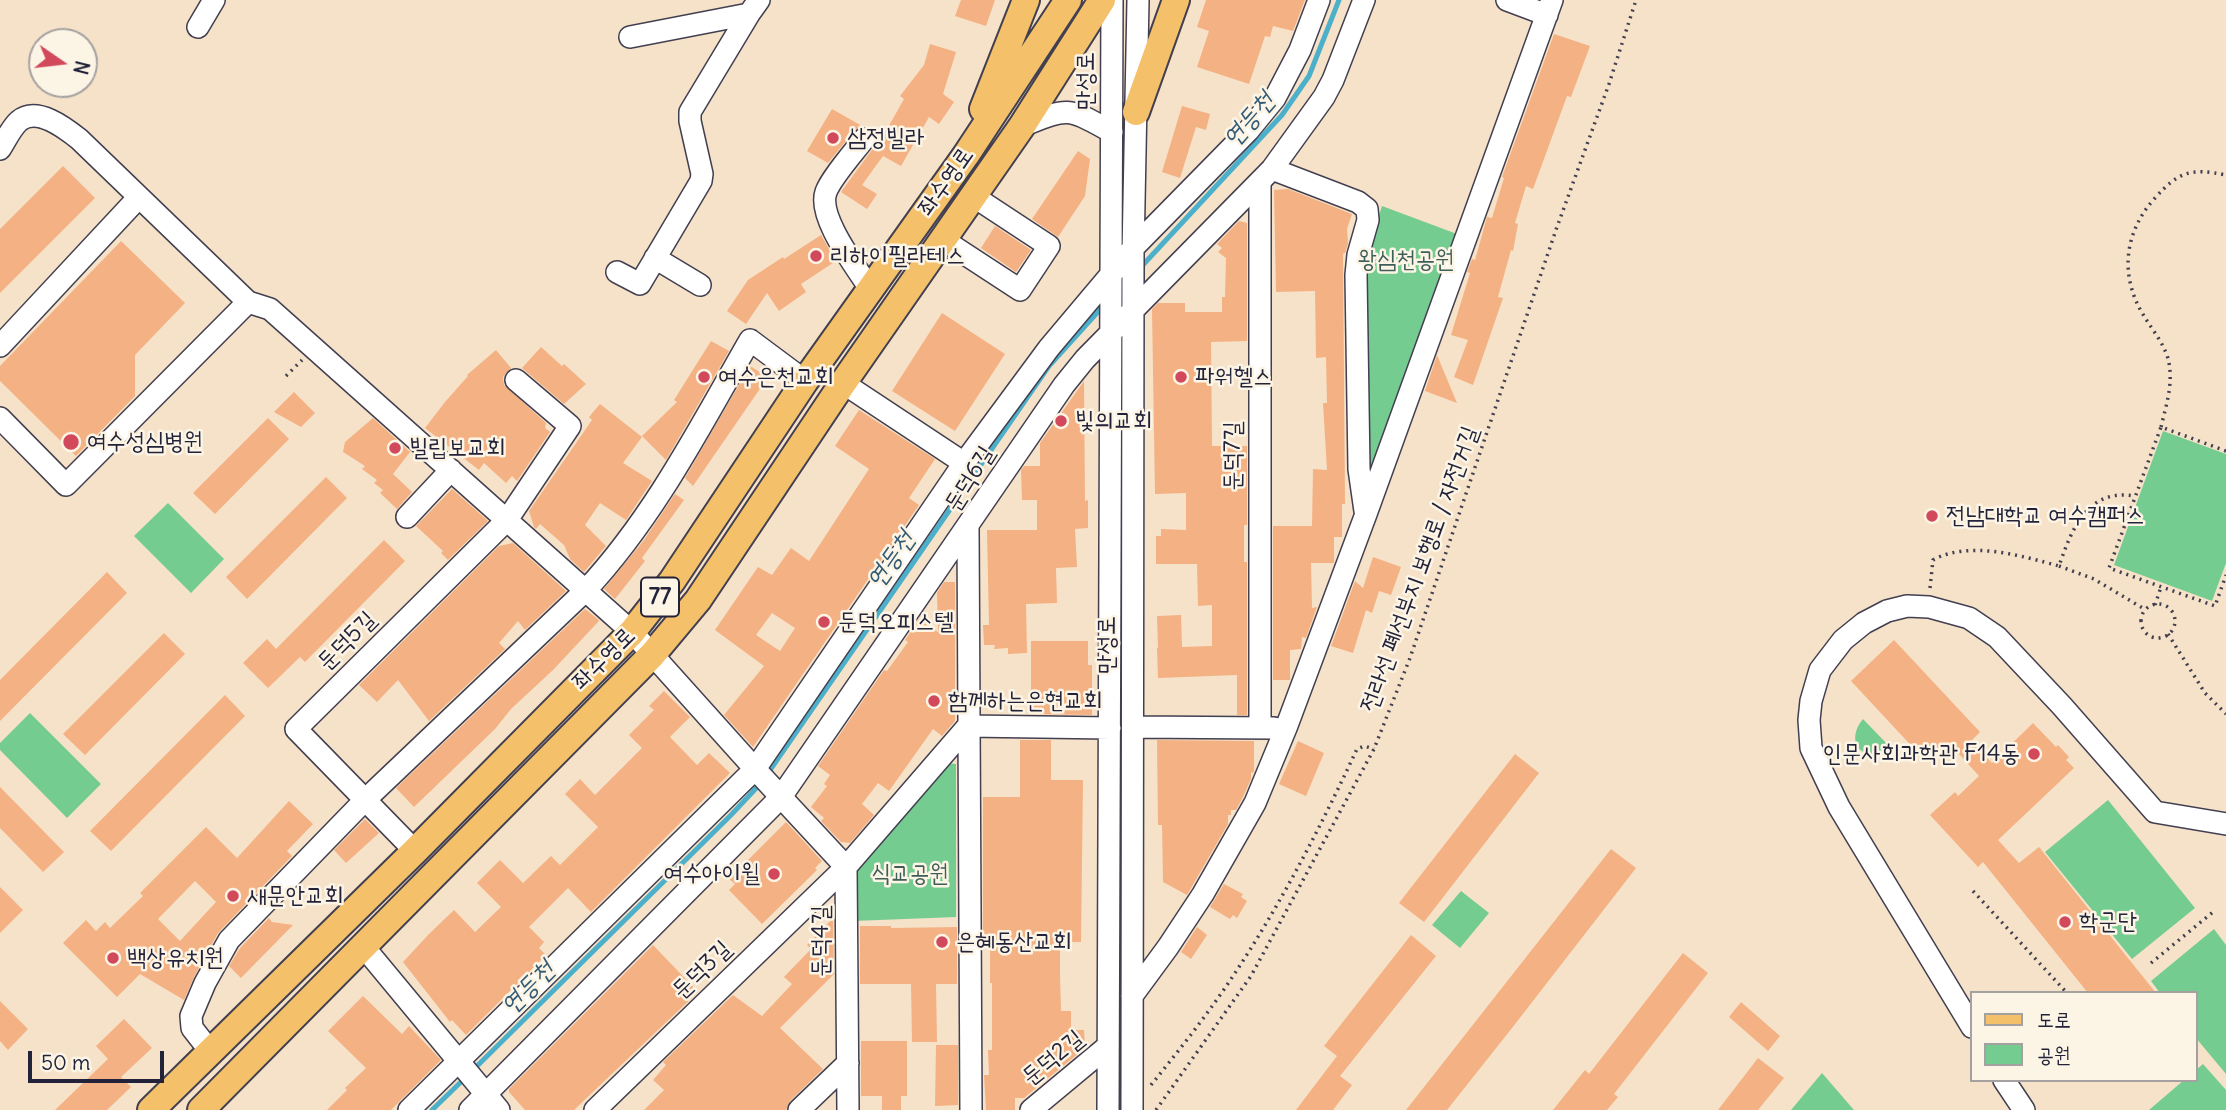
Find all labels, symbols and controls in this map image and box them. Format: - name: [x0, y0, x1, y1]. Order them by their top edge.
- north arrow: [28, 28, 98, 98]
- street label: 만성로: [1072, 52, 1100, 110]
- text: N: [68, 58, 95, 77]
- water label: 연등천: [1217, 86, 1281, 154]
- place label: 삼정빌라: [847, 124, 924, 152]
- marker: 삼정빌라: [825, 130, 841, 146]
- street label: 좌수영로: [912, 142, 980, 222]
- place label: 리하이필라테스: [830, 242, 965, 270]
- park label: 왕심천공원: [1358, 246, 1454, 274]
- marker: 리하이필라테스: [808, 248, 824, 264]
- place label: 여수은천교회: [718, 363, 834, 391]
- place label: 파워헬스: [1195, 363, 1272, 391]
- marker: 여수은천교회: [696, 369, 712, 385]
- marker: 파워헬스: [1173, 369, 1189, 385]
- place label: 빛의교회: [1075, 407, 1152, 435]
- marker: 빛의교회: [1053, 413, 1069, 429]
- street label: 둔덕7길: [1219, 421, 1247, 491]
- street label: 전라선 폐선부지 보행로 / 자전거길: [1355, 422, 1485, 716]
- place label: 여수성심병원: [87, 428, 203, 456]
- marker: 여수성심병원: [61, 432, 81, 452]
- place label: 빌립보교회: [409, 434, 506, 462]
- marker: 빌립보교회: [387, 440, 403, 456]
- street label: 둔덕6길: [939, 441, 1001, 517]
- place label: 전남대학교 여수캠퍼스: [1946, 502, 2145, 530]
- marker: 전남대학교 여수캠퍼스: [1924, 508, 1940, 524]
- water label: 연등천: [860, 525, 922, 595]
- road number: 77: [641, 578, 679, 617]
- street label: 둔덕5길: [311, 605, 383, 677]
- place label: 둔덕오피스텔: [838, 608, 954, 636]
- marker: 둔덕오피스텔: [816, 614, 832, 630]
- street label: 만성로: [1093, 616, 1121, 674]
- street label: 좌수영로: [567, 622, 641, 696]
- place label: 함께하는은현교회: [948, 687, 1102, 715]
- marker: 함께하는은현교회: [926, 693, 942, 709]
- place label: 인문사회과학관 F14동: [1823, 740, 2020, 768]
- marker: 인문사회과학관 F14동: [2026, 746, 2042, 762]
- place label: 여수아이윌: [663, 860, 760, 888]
- park label: 식교공원: [871, 860, 949, 888]
- marker: 여수아이윌: [766, 866, 782, 882]
- place label: 새문안교회: [247, 882, 344, 910]
- marker: 새문안교회: [225, 888, 241, 904]
- street label: 둔덕4길: [807, 905, 835, 977]
- place label: 학군단: [2079, 908, 2137, 936]
- marker: 학군단: [2057, 914, 2073, 930]
- place label: 은혜동산교회: [956, 928, 1072, 956]
- marker: 은혜동산교회: [934, 934, 950, 950]
- street label: 둔덕3길: [666, 935, 738, 1005]
- place label: 백상유치원: [127, 944, 224, 972]
- marker: 백상유치원: [105, 950, 121, 966]
- water label: 연등천: [495, 955, 561, 1021]
- legend: [1970, 991, 2198, 1082]
- text: 도로: [2037, 1006, 2071, 1033]
- street label: 둔덕2길: [1016, 1024, 1090, 1092]
- scale bar: [32, 1036, 168, 1080]
- text: 공원: [2037, 1041, 2071, 1068]
- text: 50 m: [41, 1049, 90, 1076]

